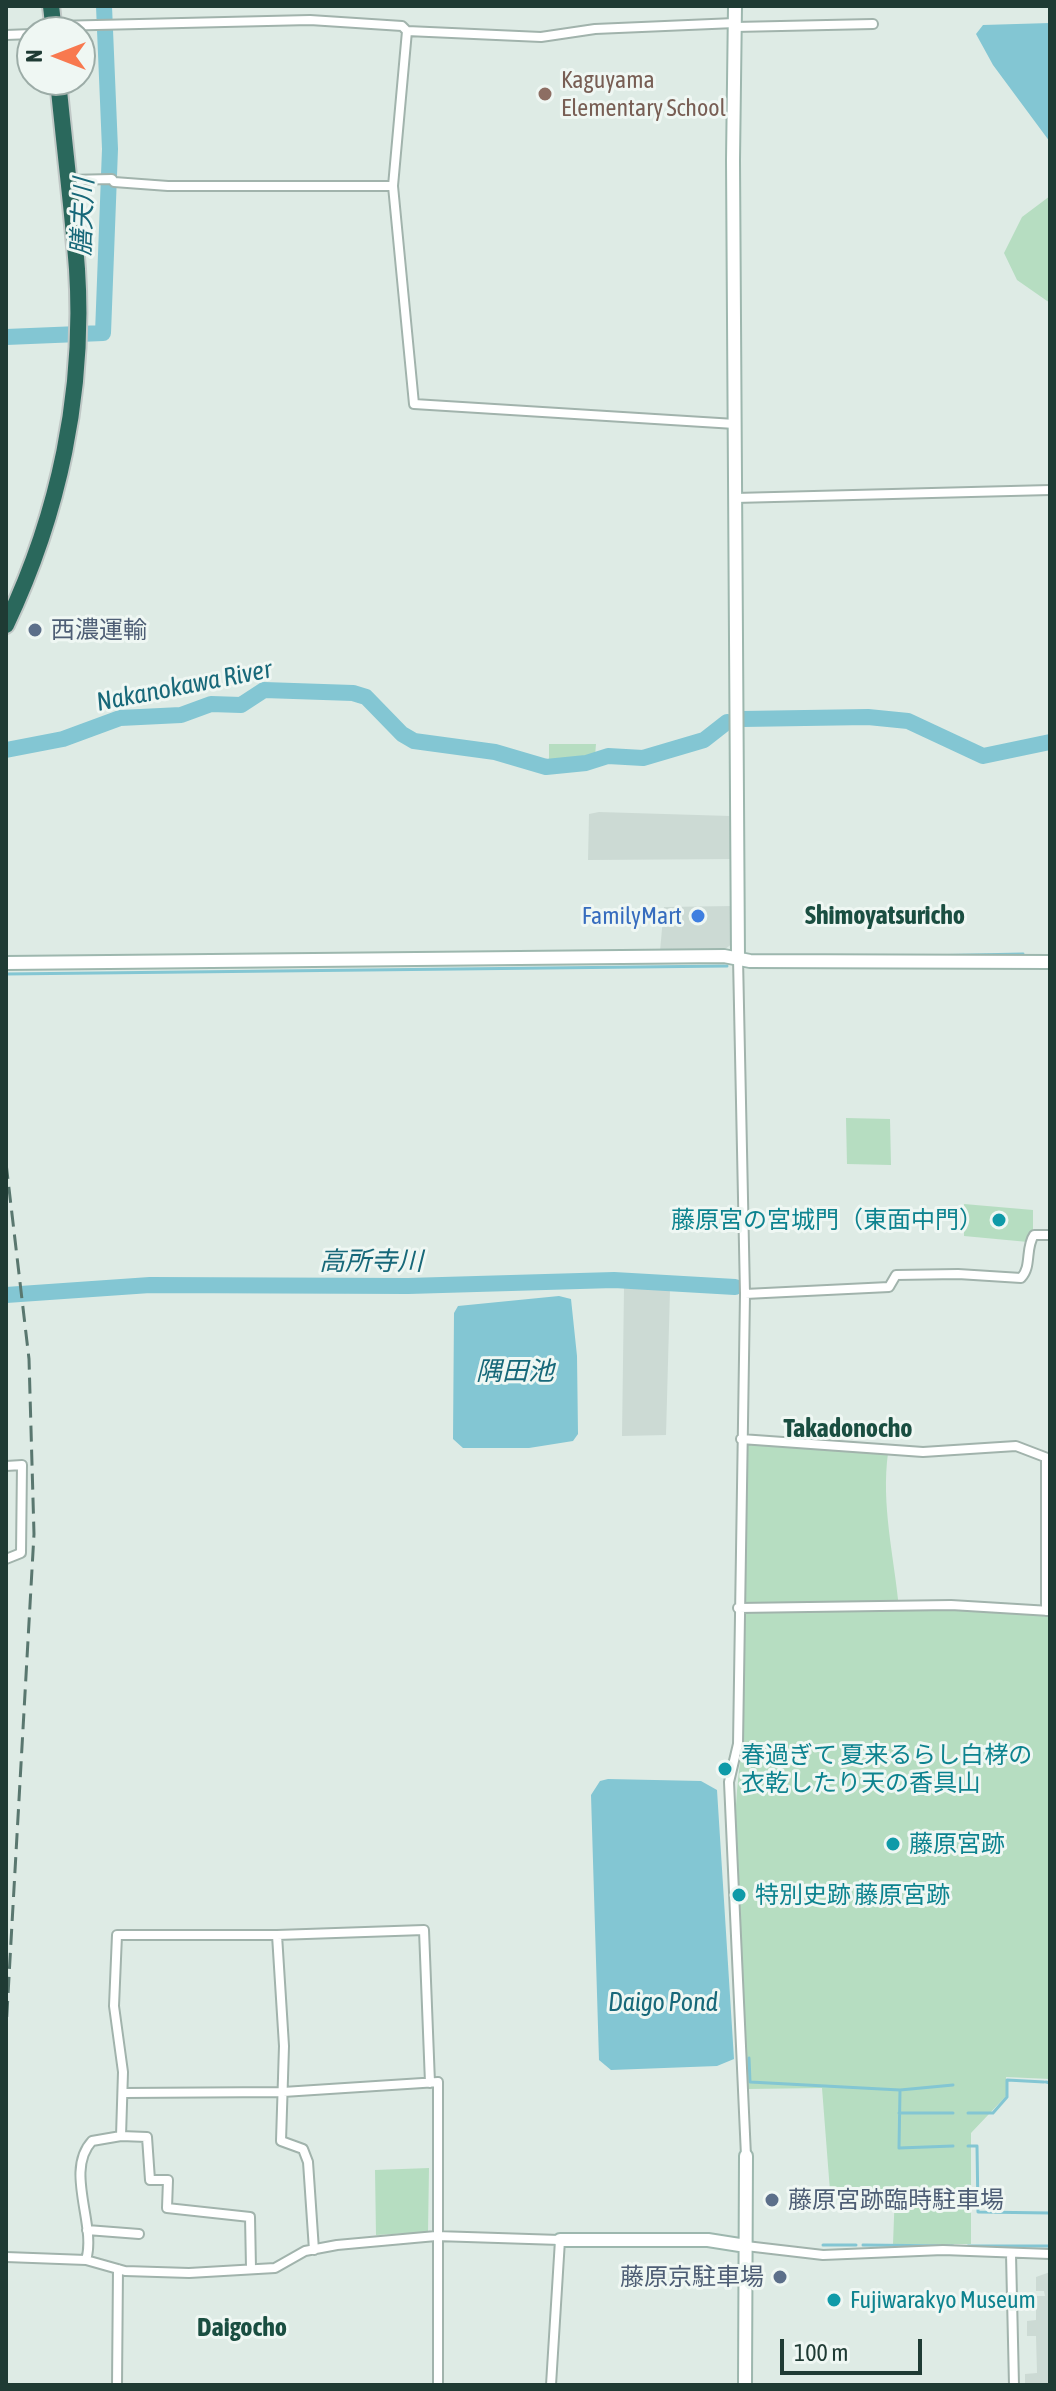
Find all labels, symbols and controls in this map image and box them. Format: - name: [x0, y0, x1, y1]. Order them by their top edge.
- north arrow: [16, 16, 96, 96]
- text: N: [21, 50, 47, 63]
- place label: Kaguyama Elementary School: [561, 66, 726, 122]
- marker: Kaguyama Elementary School: [536, 85, 554, 103]
- water label: 膳夫川: [66, 177, 100, 257]
- place label: 西濃運輸: [51, 616, 147, 644]
- marker: 西濃運輸: [26, 621, 44, 639]
- water label: Nakanokawa River: [94, 654, 274, 718]
- district label: Shimoyatsuricho: [805, 900, 965, 932]
- place label: FamilyMart: [582, 902, 682, 930]
- marker: FamilyMart: [689, 907, 707, 925]
- place label: 藤原宮の宮城門（東面中門）: [671, 1206, 983, 1234]
- marker: 藤原宮の宮城門（東面中門）: [990, 1211, 1008, 1229]
- water label: 高所寺川: [319, 1246, 423, 1278]
- water label: 隅田池: [476, 1356, 554, 1388]
- district label: Takadonocho: [783, 1413, 913, 1445]
- place label: 春過ぎて 夏来るらし白𣑥の 衣乾したり天の香具山: [741, 1741, 1032, 1797]
- marker: 春過ぎて 夏来るらし白𣑥の 衣乾したり天の香具山: [716, 1760, 734, 1778]
- place label: 藤原宮跡: [909, 1830, 1005, 1858]
- marker: 藤原宮跡: [884, 1835, 902, 1853]
- place label: 特別史跡 藤原宮跡: [755, 1881, 950, 1909]
- marker: 特別史跡 藤原宮跡: [730, 1886, 748, 1904]
- water label: Daigo Pond: [608, 1987, 718, 2019]
- place label: 藤原宮跡臨時駐車場: [788, 2186, 1004, 2214]
- marker: 藤原宮跡臨時駐車場: [763, 2191, 781, 2209]
- place label: 藤原京駐車場: [620, 2263, 764, 2291]
- marker: 藤原京駐車場: [771, 2268, 789, 2286]
- place label: Fujiwarakyo Museum: [850, 2286, 1036, 2314]
- marker: Fujiwarakyo Museum: [825, 2291, 843, 2309]
- district label: Daigocho: [197, 2312, 287, 2344]
- scale bar: [784, 2323, 926, 2373]
- text: 100 m: [794, 2339, 848, 2366]

